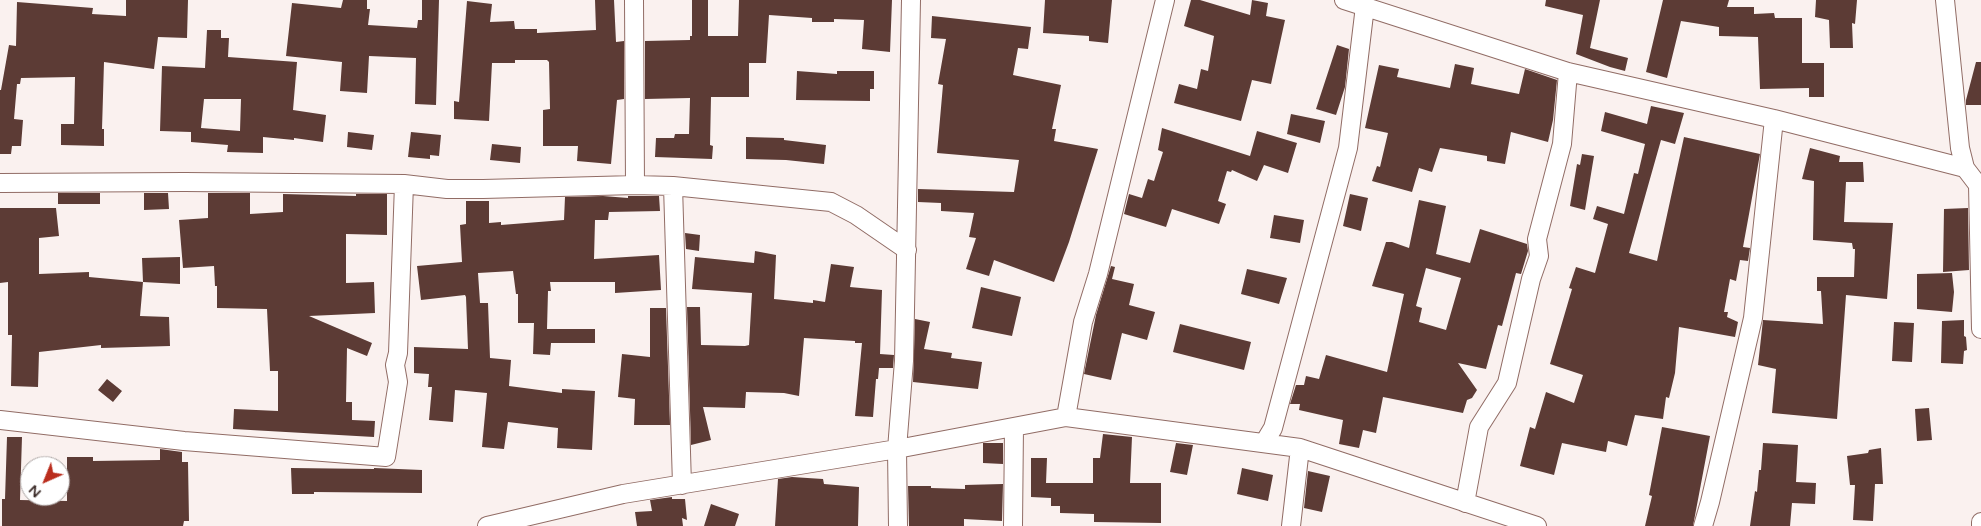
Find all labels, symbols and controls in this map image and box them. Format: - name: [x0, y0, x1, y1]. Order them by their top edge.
- north arrow: [20, 456, 70, 506]
- text: N: [25, 481, 45, 501]

